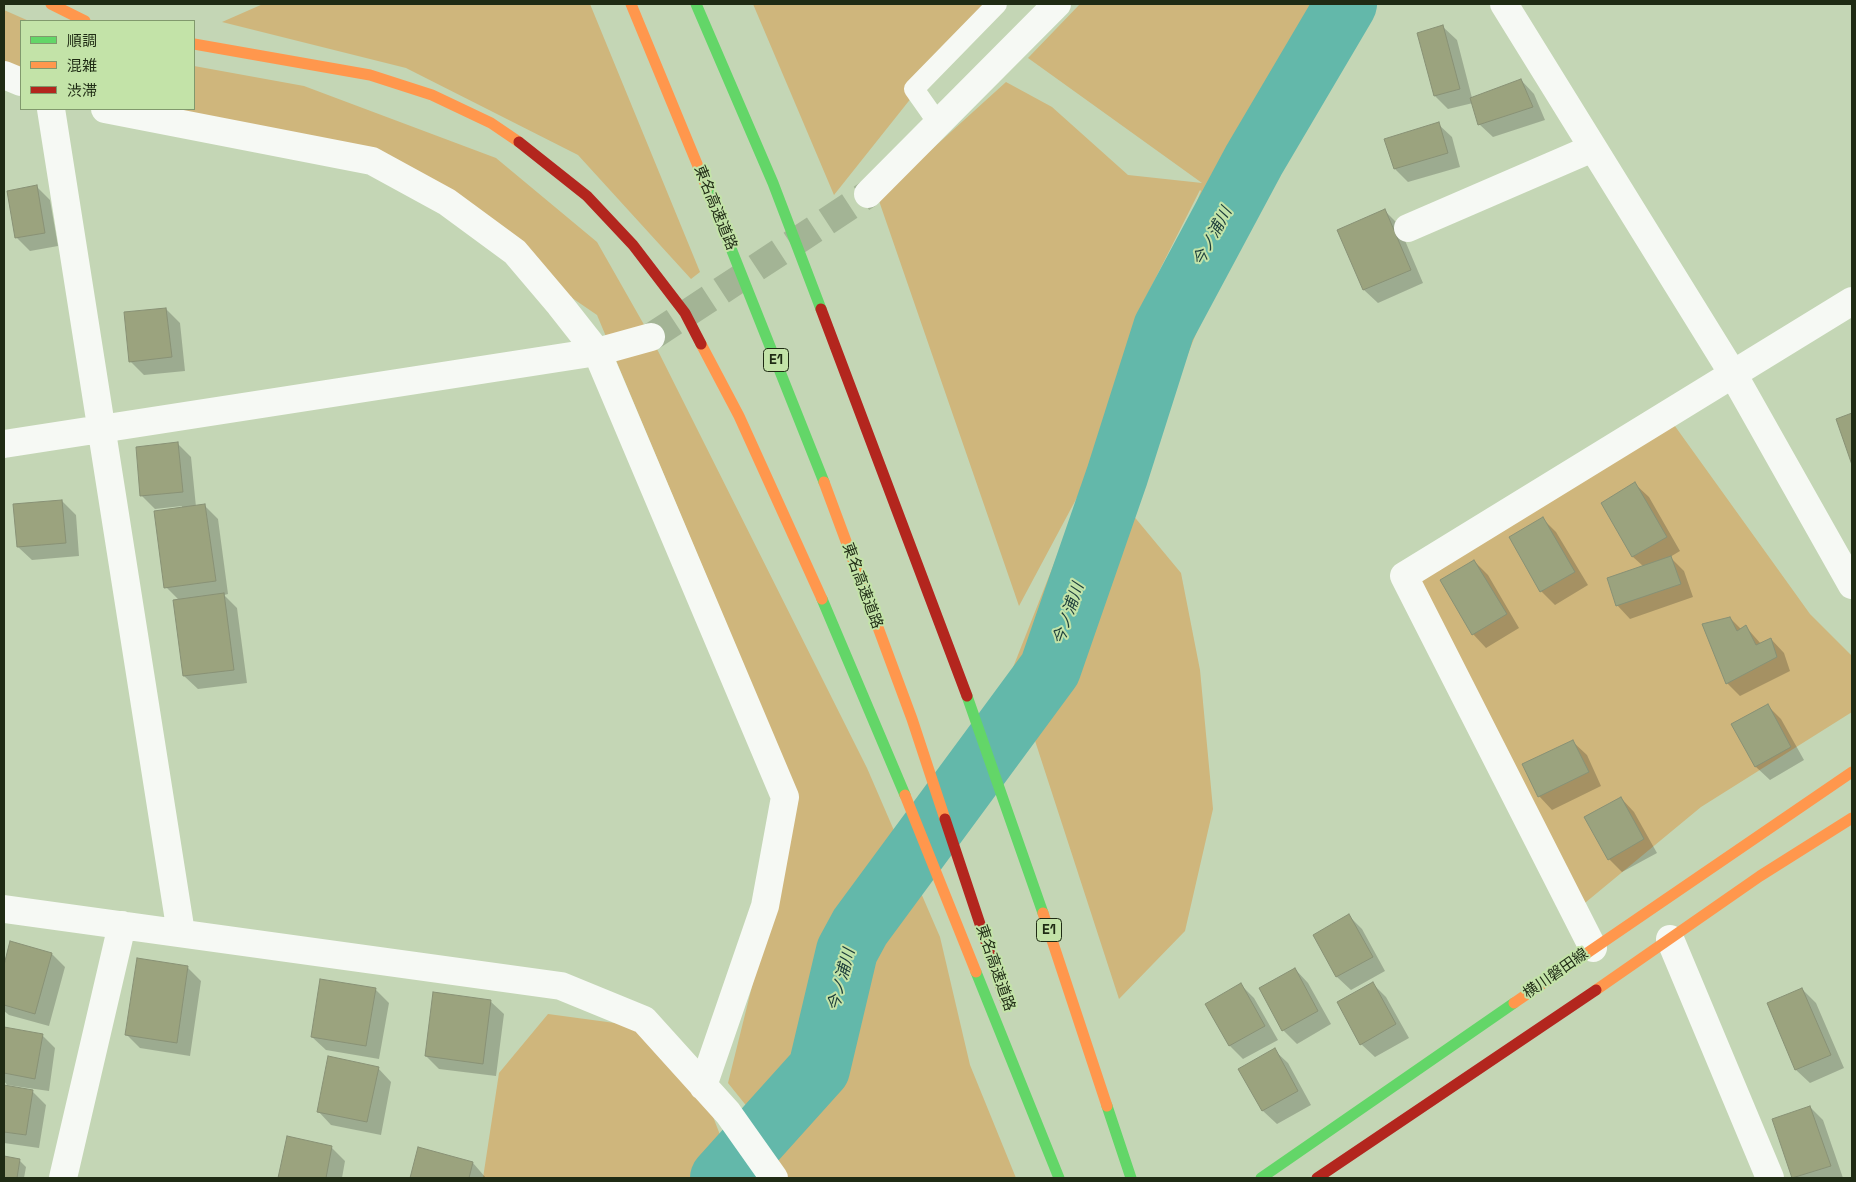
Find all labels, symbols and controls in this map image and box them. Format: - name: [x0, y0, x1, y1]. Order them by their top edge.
- legend: [20, 20, 195, 110]
- text: 順調: [67, 31, 97, 50]
- text: 混雑: [67, 56, 97, 75]
- text: 渋滞: [67, 81, 97, 100]
- street label: 東名高速道路: [690, 163, 740, 253]
- water label: 今ノ浦川: [1190, 204, 1236, 270]
- road number: E1: [764, 348, 788, 372]
- street label: 東名高速道路: [838, 541, 886, 631]
- water label: 今ノ浦川: [1050, 581, 1088, 647]
- road number: E1: [1036, 918, 1062, 942]
- street label: 東名高速道路: [972, 923, 1018, 1013]
- street label: 横川磐田線: [1520, 945, 1592, 1003]
- water label: 今ノ浦川: [824, 947, 860, 1013]

